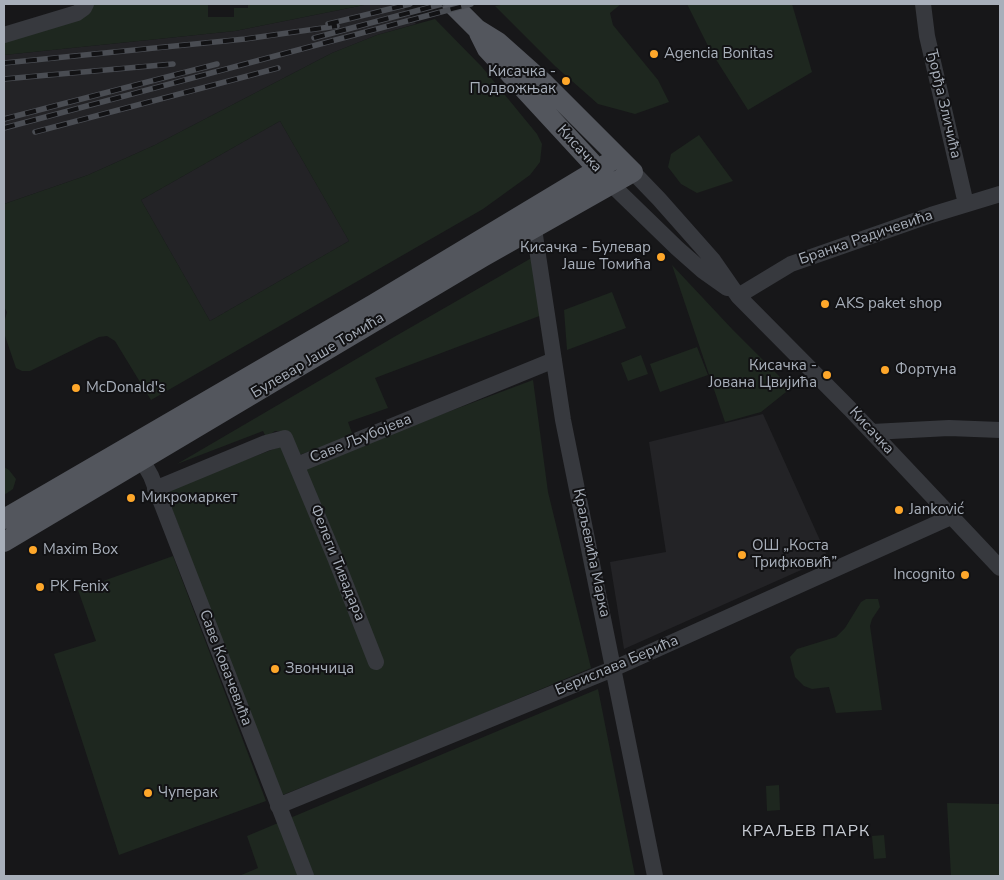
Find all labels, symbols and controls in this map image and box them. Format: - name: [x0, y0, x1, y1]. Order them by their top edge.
- place label: Agencia Bonitas: [664, 45, 773, 63]
- marker: Agencia Bonitas: [648, 48, 660, 60]
- street label: Ђорђа Зличића: [922, 48, 964, 160]
- place label: Кисачка - Подвожњак: [470, 63, 556, 98]
- marker: Кисачка - Подвожњак: [560, 75, 572, 87]
- street label: Кисачка: [553, 122, 605, 176]
- street label: Бранка Радичевића: [797, 207, 935, 269]
- place label: Кисачка - Булевар Јаше Томића: [520, 239, 651, 274]
- marker: Кисачка - Булевар Јаше Томића: [655, 251, 667, 263]
- place label: AKS paket shop: [835, 295, 942, 313]
- marker: AKS paket shop: [819, 298, 831, 310]
- street label: Булевар Јаше Томића: [248, 309, 388, 403]
- place label: Кисачка - Јована Цвијића: [709, 357, 817, 392]
- place label: Фортуна: [895, 361, 956, 379]
- marker: Фортуна: [879, 364, 891, 376]
- marker: Кисачка - Јована Цвијића: [821, 369, 833, 381]
- place label: McDonald's: [86, 379, 165, 397]
- marker: McDonald's: [70, 382, 82, 394]
- street label: Кисачка: [845, 404, 897, 458]
- street label: Саве Љубојева: [308, 410, 414, 468]
- street label: Краљевића Марка: [569, 487, 613, 619]
- place label: Микромаркет: [141, 489, 237, 507]
- marker: Микромаркет: [125, 492, 137, 504]
- place label: Janković: [909, 501, 964, 519]
- street label: Фелеги Тивадара: [306, 502, 368, 624]
- marker: Janković: [893, 504, 905, 516]
- place label: ОШ „Коста Трифковић”: [752, 537, 837, 572]
- place label: Maxim Box: [43, 541, 118, 559]
- marker: Maxim Box: [27, 544, 39, 556]
- marker: ОШ „Коста Трифковић”: [736, 549, 748, 561]
- place label: Incognito: [893, 566, 955, 584]
- marker: Incognito: [959, 569, 971, 581]
- place label: PK Fenix: [50, 578, 109, 596]
- marker: PK Fenix: [34, 581, 46, 593]
- street label: Саве Ковачевића: [195, 608, 255, 728]
- street label: Берислава Берића: [553, 632, 681, 700]
- place label: Звончица: [285, 660, 354, 678]
- marker: Звончица: [269, 663, 281, 675]
- place label: Чуперак: [158, 784, 218, 802]
- marker: Чуперак: [142, 787, 154, 799]
- district label: КРАЉЕВ ПАРК: [740, 822, 872, 842]

